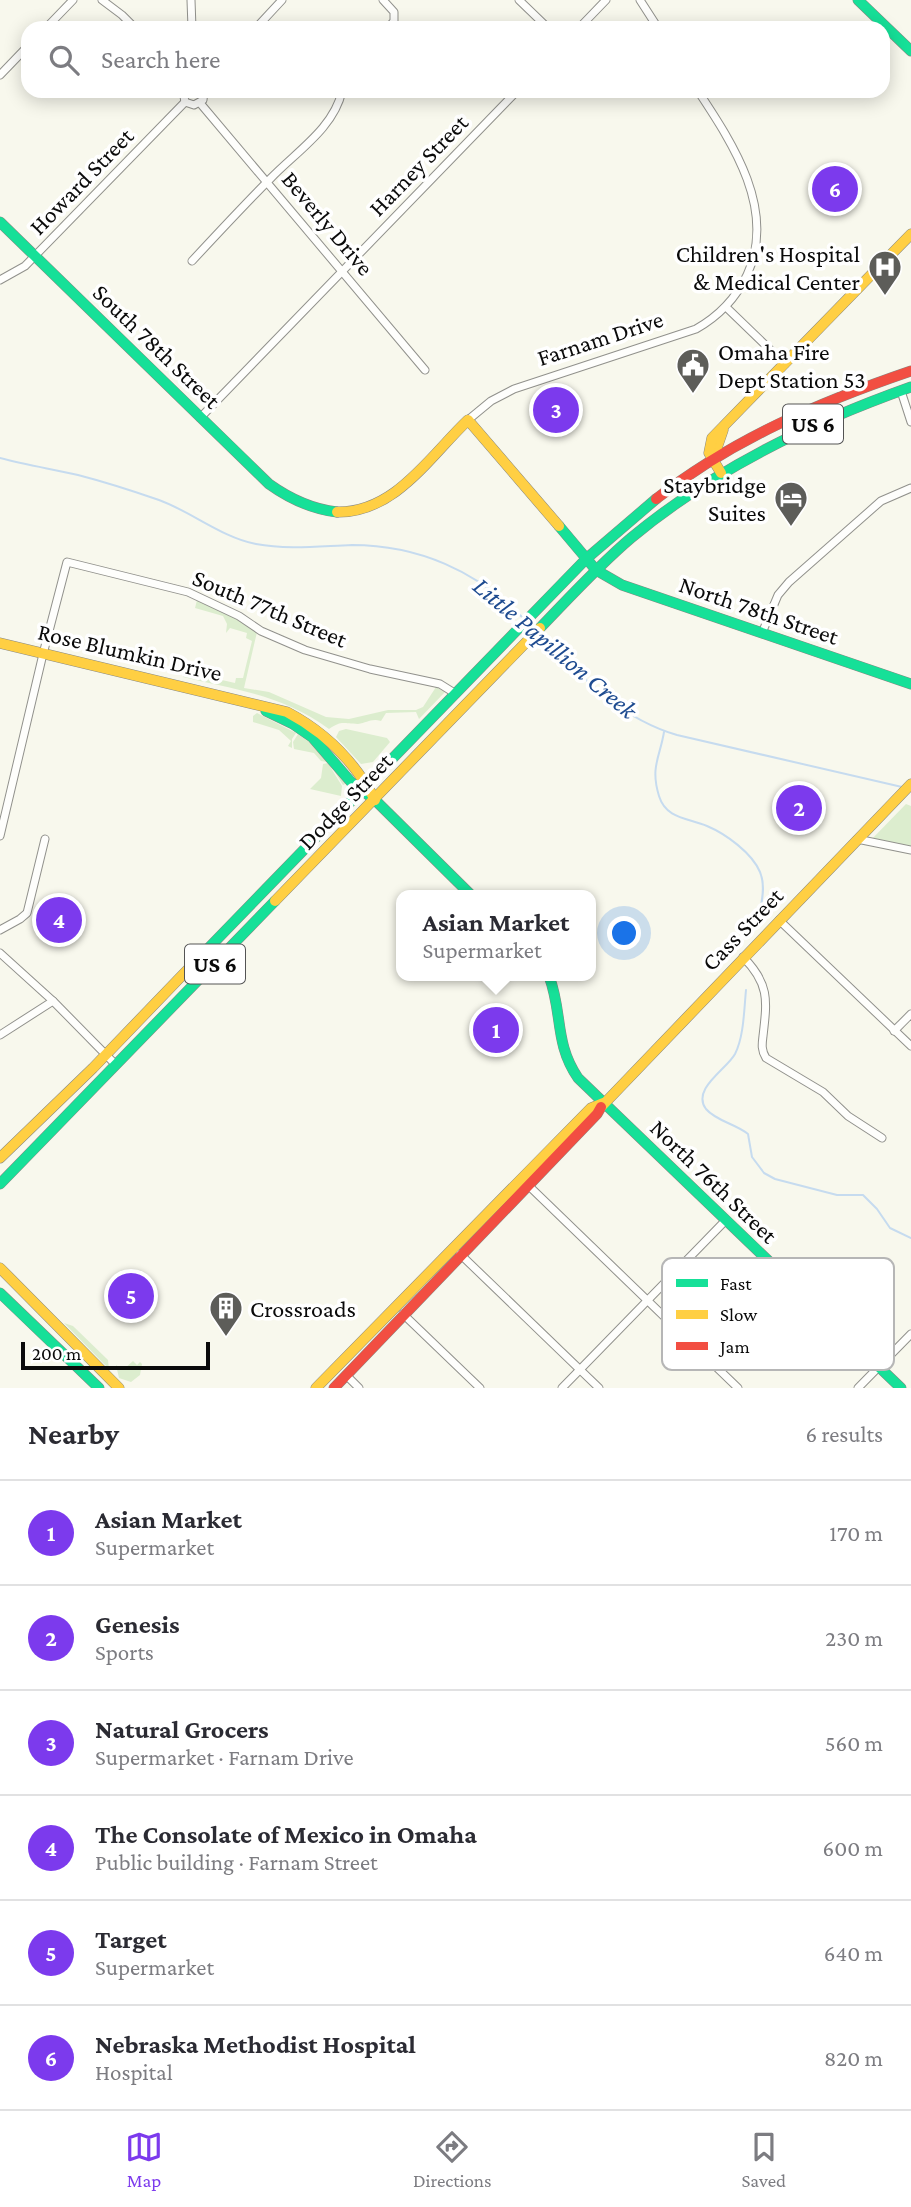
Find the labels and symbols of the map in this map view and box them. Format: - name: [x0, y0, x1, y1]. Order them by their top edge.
- street label: Harney Street: [363, 108, 474, 221]
- street label: Howard Street: [24, 121, 139, 240]
- pin: 6: [812, 163, 858, 215]
- street label: Beverly Drive: [277, 166, 379, 280]
- place label: Children's Hospital & Medical Center: [676, 240, 860, 295]
- hospital icon: Children's Hospital & Medical Center: [866, 248, 904, 297]
- street label: South 78th Street: [88, 278, 227, 414]
- street label: Farnam Drive: [534, 305, 666, 371]
- place label: Omaha Fire Dept Station 53: [718, 338, 866, 393]
- public building icon: Omaha Fire Dept Station 53: [674, 346, 712, 395]
- pin: 3: [533, 384, 579, 436]
- road number: US 6: [783, 404, 843, 444]
- place label: Staybridge Suites: [663, 471, 766, 526]
- hotel icon: Staybridge Suites: [772, 479, 810, 528]
- street label: South 77th Street: [189, 563, 352, 653]
- street label: North 78th Street: [676, 570, 843, 650]
- water label: Little Papillion Creek: [467, 571, 644, 726]
- street label: Rose Blumkin Drive: [35, 618, 225, 686]
- street label: Dodge Street: [292, 747, 398, 855]
- pin: 2: [776, 782, 822, 834]
- street label: Cass Street: [696, 881, 789, 976]
- pin: 4: [36, 894, 82, 946]
- your location: [607, 916, 641, 950]
- road number: US 6: [185, 945, 245, 984]
- pin: 1: [473, 1004, 519, 1056]
- street label: North 76th Street: [645, 1114, 784, 1249]
- legend: [662, 1258, 894, 1370]
- pin: 5: [108, 1270, 154, 1322]
- text: Fast: [720, 1273, 752, 1294]
- building icon: Crossroads: [207, 1289, 245, 1338]
- place label: Crossroads: [250, 1295, 356, 1322]
- text: Slow: [720, 1304, 757, 1325]
- text: Jam: [718, 1336, 750, 1357]
- scale bar: [21, 1339, 210, 1371]

